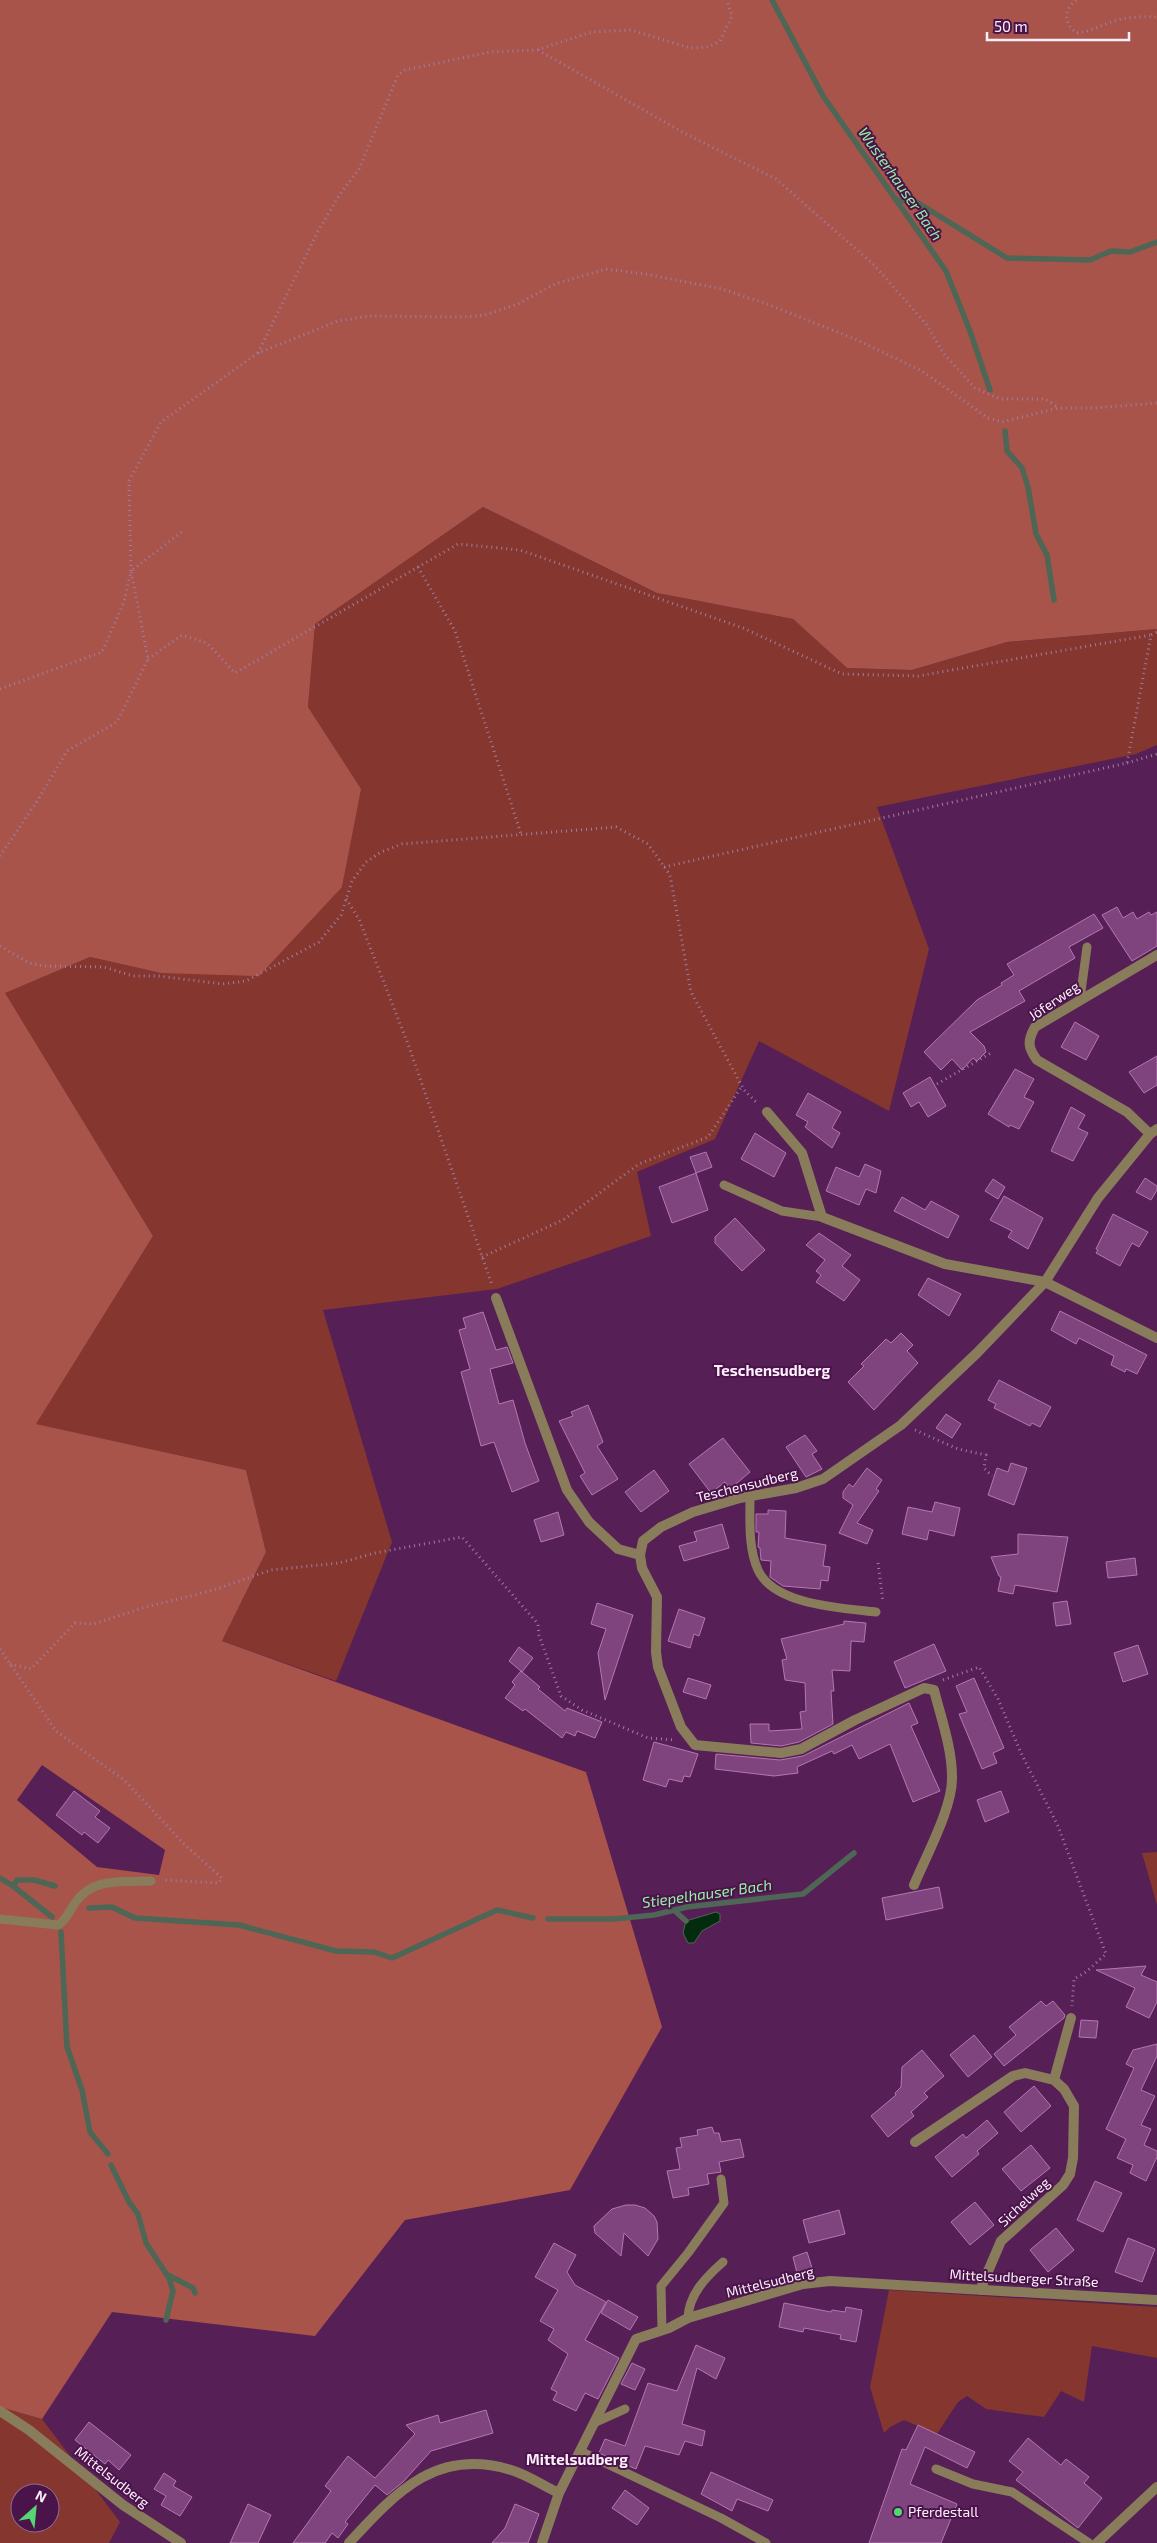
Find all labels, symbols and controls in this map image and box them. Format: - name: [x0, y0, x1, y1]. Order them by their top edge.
- scale bar: [987, 10, 1130, 42]
- text: 50 m: [994, 17, 1028, 35]
- water label: Wusterhauser Bach: [855, 123, 947, 243]
- street label: Jöferweg: [1025, 977, 1083, 1024]
- district label: Teschensudberg: [714, 1361, 830, 1379]
- street label: Teschensudberg: [694, 1464, 799, 1505]
- water label: Stiepelhauser Bach: [641, 1875, 773, 1911]
- street label: Sichelweg: [994, 2173, 1053, 2230]
- street label: Mittelsudberg: [724, 2262, 816, 2301]
- street label: Mittelsudberger Straße: [949, 2265, 1099, 2290]
- street label: Mittelsudberg: [72, 2442, 153, 2511]
- district label: Mittelsudberg: [526, 2450, 628, 2468]
- north arrow: [10, 2483, 60, 2533]
- text: N: [33, 2486, 49, 2506]
- place label: Pferdestall: [908, 2503, 979, 2520]
- marker: Pferdestall: [892, 2506, 904, 2518]

